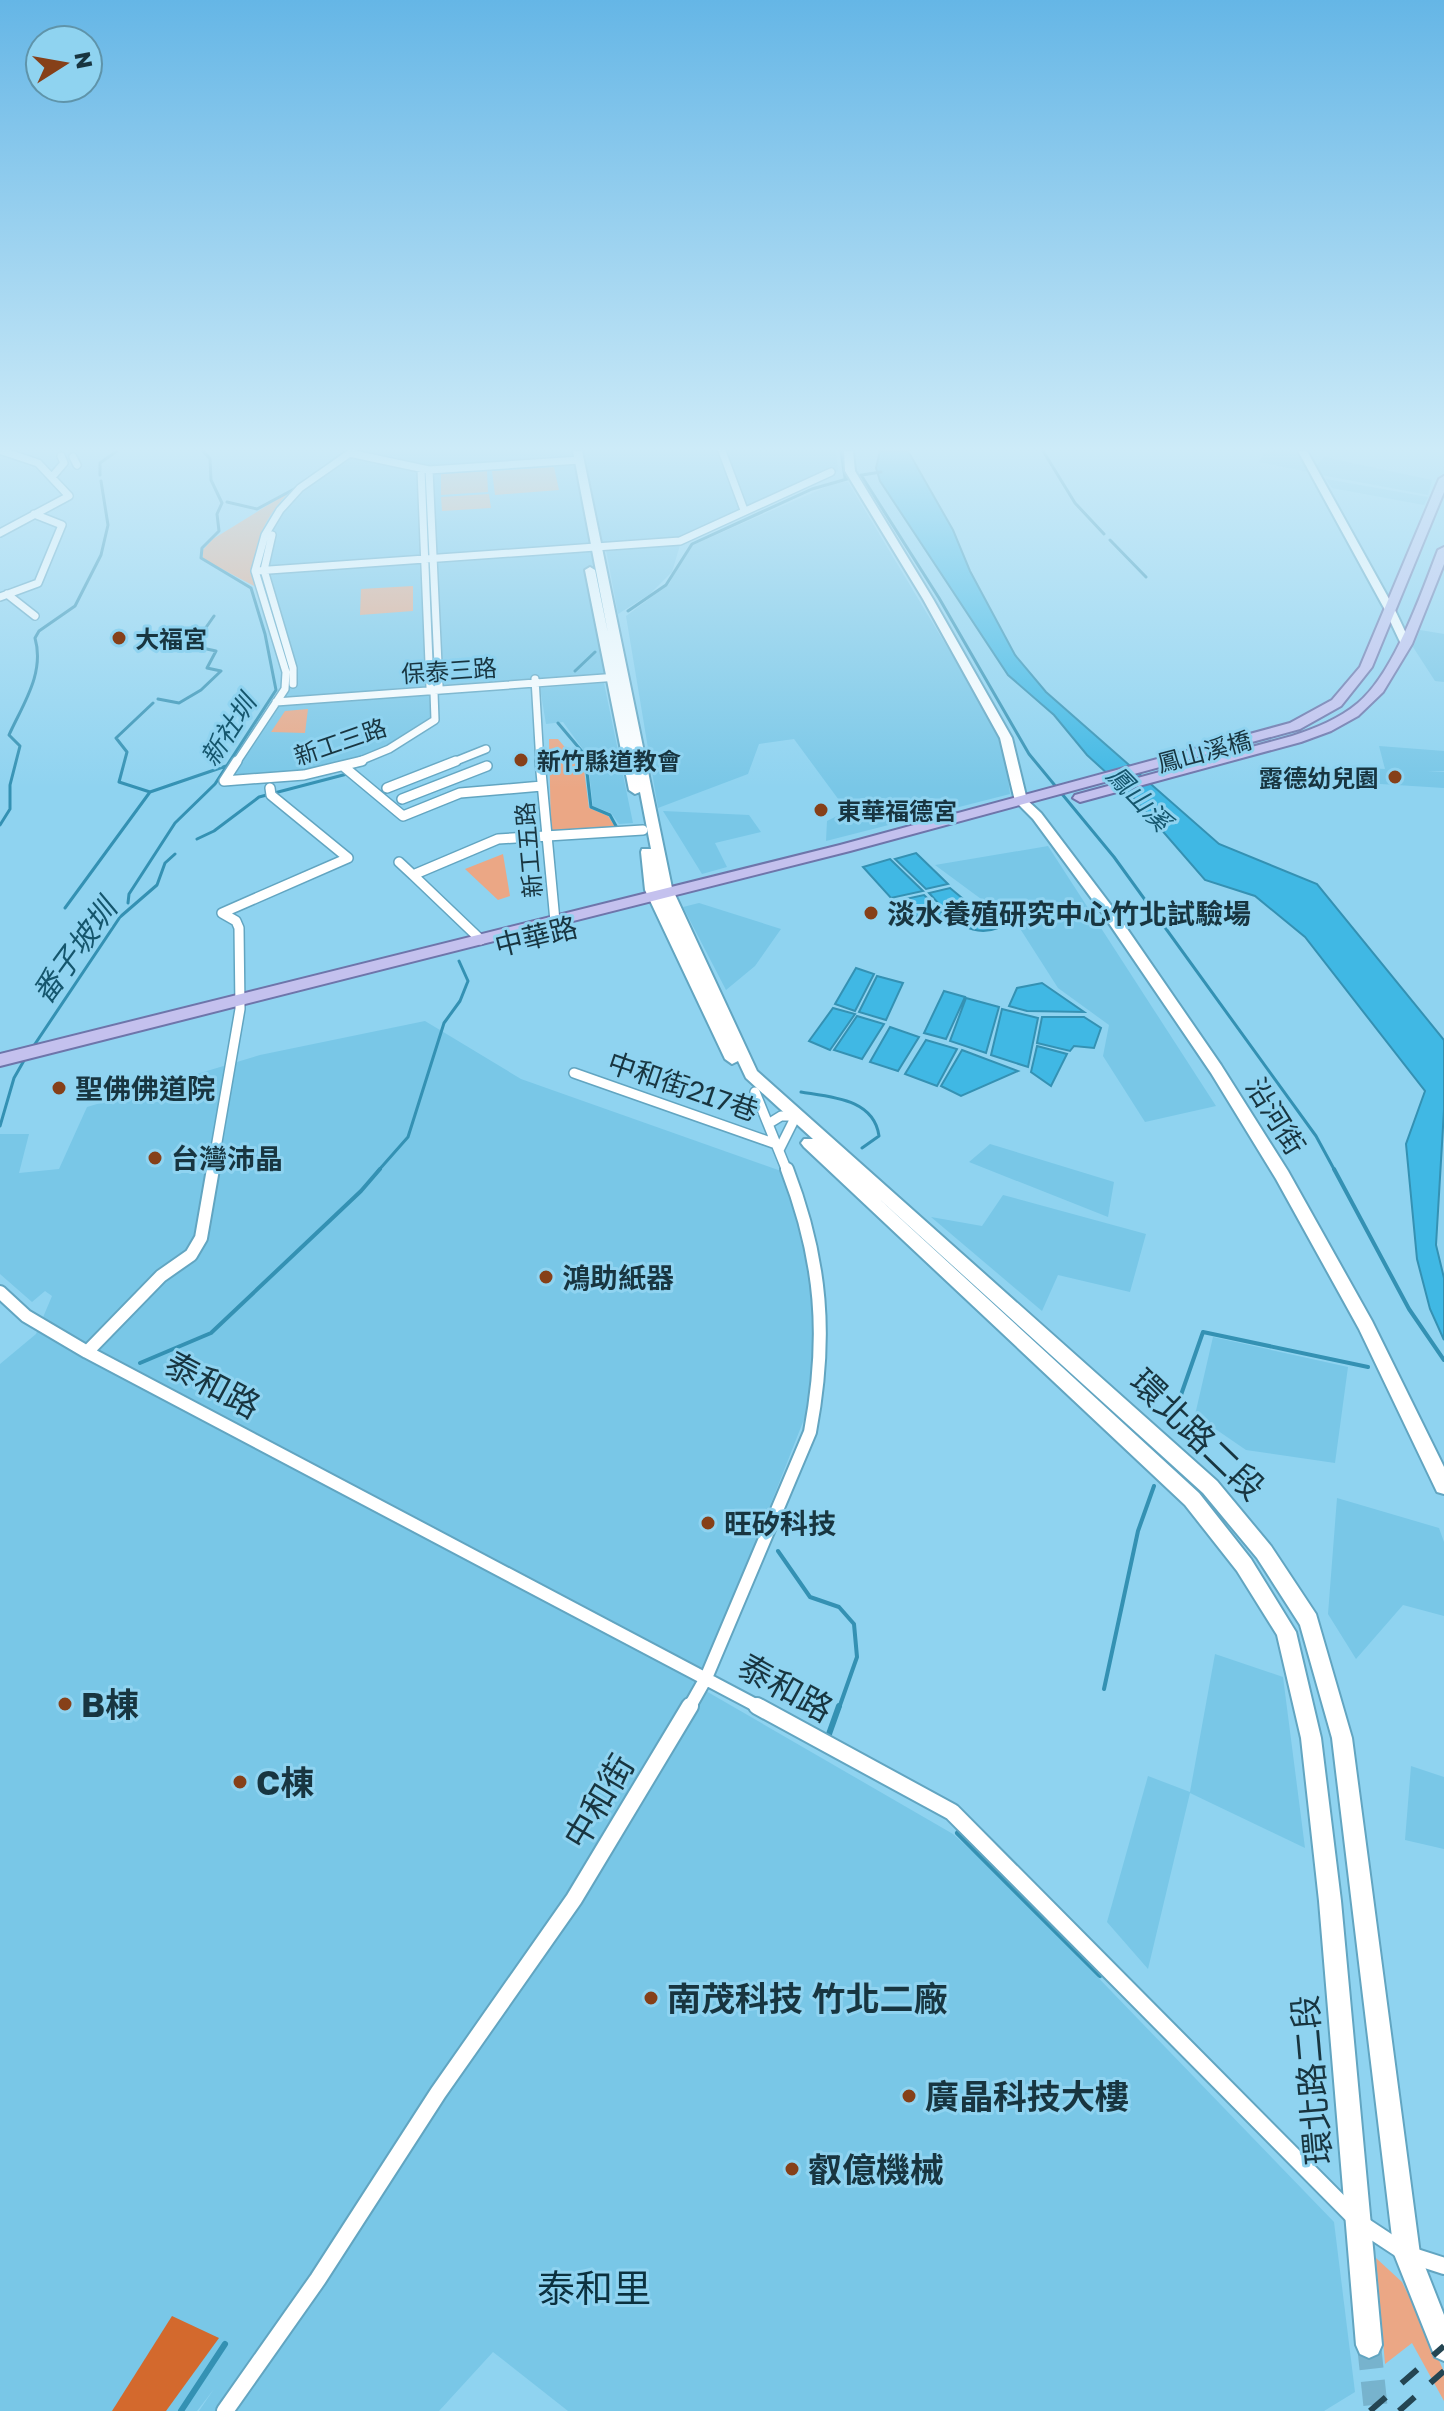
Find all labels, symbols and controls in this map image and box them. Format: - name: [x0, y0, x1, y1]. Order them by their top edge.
- north arrow: [24, 24, 104, 104]
- text: N: [69, 49, 99, 71]
- place label: 大福宮: [135, 624, 207, 653]
- marker: 大福宮: [110, 629, 128, 647]
- street label: 保泰三路: [400, 652, 498, 688]
- water label: 新社圳: [194, 686, 264, 771]
- street label: 新工三路: [290, 712, 390, 770]
- street label: 鳳山溪橋: [1154, 725, 1254, 777]
- place label: 新竹縣道教會: [537, 746, 681, 775]
- marker: 新竹縣道教會: [512, 751, 530, 769]
- water label: 鳳山溪: [1101, 759, 1180, 840]
- place label: 露德幼兒園: [1259, 763, 1379, 792]
- marker: 露德幼兒園: [1386, 768, 1404, 786]
- place label: 東華福德宮: [837, 796, 957, 825]
- street label: 新工五路: [509, 801, 547, 899]
- marker: 東華福德宮: [812, 801, 830, 819]
- water label: 番子坡圳: [24, 889, 126, 1010]
- place label: 淡水養殖研究中心竹北試驗場: [887, 897, 1251, 930]
- marker: 淡水養殖研究中心竹北試驗場: [862, 904, 880, 922]
- street label: 中華路: [491, 910, 581, 962]
- street label: 中和街217巷: [604, 1045, 762, 1127]
- place label: 聖佛佛道院: [75, 1072, 215, 1105]
- street label: 沿河街: [1240, 1072, 1312, 1160]
- marker: 聖佛佛道院: [50, 1079, 68, 1097]
- place label: 台灣沛晶: [171, 1142, 283, 1175]
- marker: 台灣沛晶: [146, 1149, 164, 1167]
- place label: 鴻助紙器: [562, 1261, 674, 1294]
- marker: 鴻助紙器: [537, 1268, 555, 1286]
- street label: 泰和路: [159, 1342, 267, 1426]
- street label: 環北路二段: [1123, 1361, 1273, 1507]
- place label: 旺矽科技: [724, 1507, 836, 1540]
- marker: 旺矽科技: [699, 1514, 717, 1532]
- street label: 泰和路: [732, 1645, 840, 1729]
- place label: B棟: [81, 1684, 139, 1724]
- marker: B棟: [56, 1695, 74, 1713]
- street label: 中和街: [555, 1747, 641, 1855]
- place label: C棟: [256, 1762, 314, 1802]
- marker: C棟: [231, 1773, 249, 1791]
- place label: 南茂科技 竹北二廠: [667, 1978, 948, 2018]
- marker: 南茂科技 竹北二廠: [642, 1989, 660, 2007]
- street label: 環北路二段: [1284, 1994, 1338, 2166]
- place label: 廣晶科技大樓: [925, 2076, 1129, 2116]
- marker: 廣晶科技大樓: [900, 2087, 918, 2105]
- place label: 叡億機械: [808, 2149, 944, 2189]
- marker: 叡億機械: [783, 2160, 801, 2178]
- district label: 泰和里: [537, 2265, 651, 2310]

